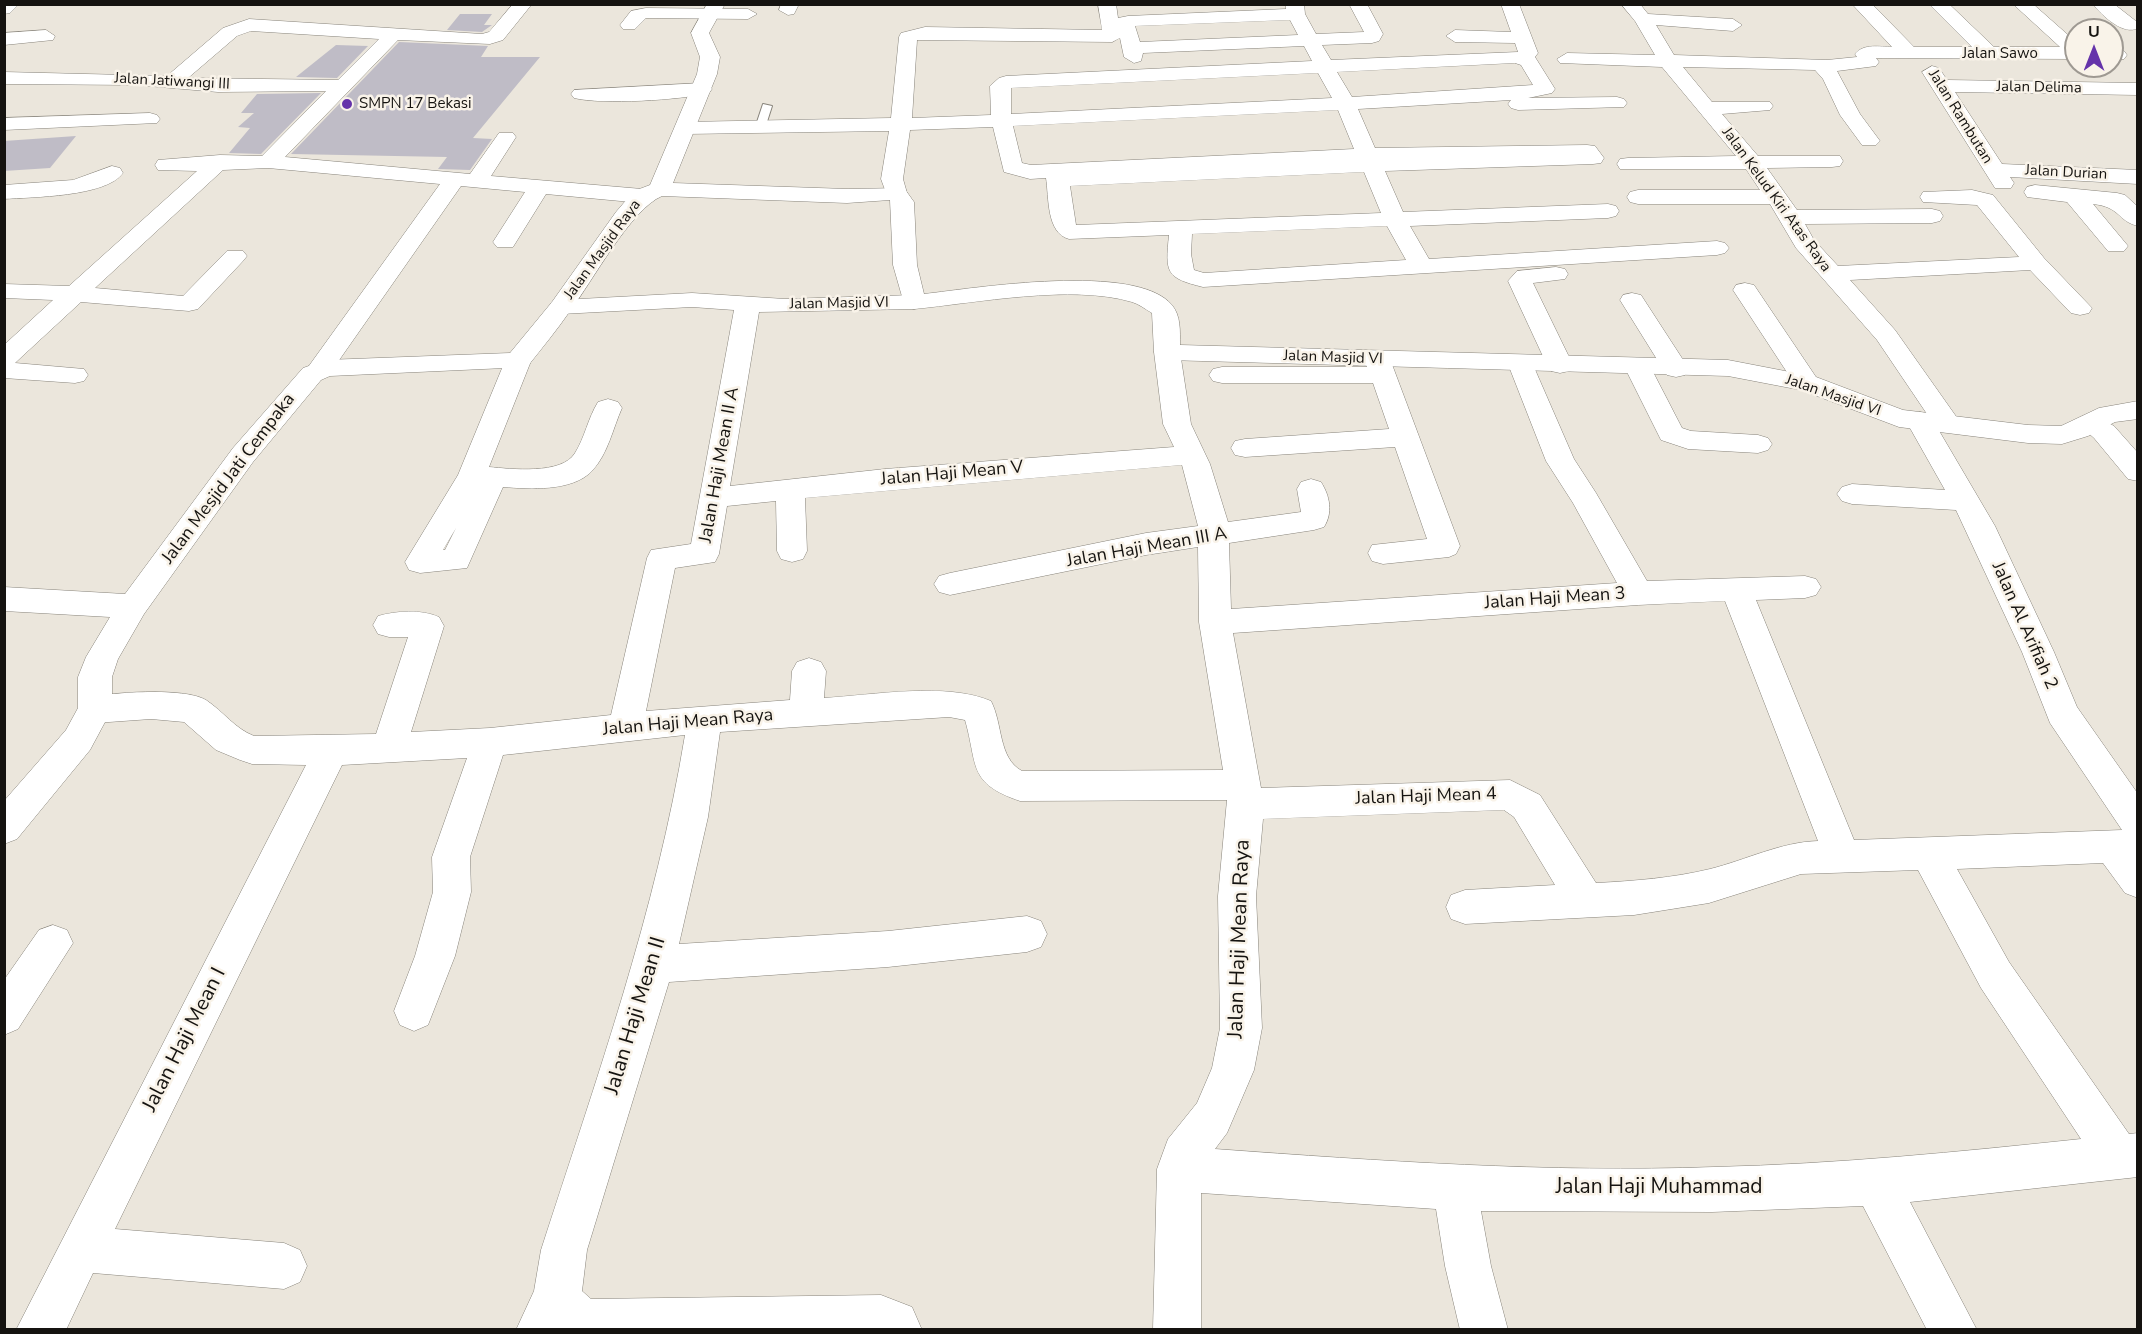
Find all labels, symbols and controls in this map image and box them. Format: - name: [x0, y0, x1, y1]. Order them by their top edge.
- north arrow: [2064, 18, 2124, 78]
- text: U: [2088, 21, 2100, 43]
- street label: Jalan Sawo: [1962, 45, 2038, 63]
- street label: Jalan Rambutan: [1924, 67, 1996, 167]
- street label: Jalan Jatiwangi III: [114, 70, 230, 94]
- street label: Jalan Delima: [1996, 78, 2082, 98]
- place label: SMPN 17 Bekasi: [359, 95, 472, 113]
- marker: SMPN 17 Bekasi: [340, 97, 354, 111]
- street label: Jalan Kelud Kiri Atas Raya: [1718, 124, 1834, 276]
- street label: Jalan Durian: [2024, 162, 2108, 184]
- street label: Jalan Masjid Raya: [561, 197, 645, 303]
- street label: Jalan Masjid VI: [789, 294, 889, 314]
- street label: Jalan Masjid VI: [1283, 347, 1383, 369]
- street label: Jalan Masjid VI: [1783, 371, 1883, 421]
- street label: Jalan Haji Mean II A: [696, 385, 744, 545]
- street label: Jalan Mesjid Jati Cempaka: [158, 390, 300, 568]
- street label: Jalan Haji Mean V: [880, 457, 1024, 491]
- street label: Jalan Haji Mean III A: [1065, 523, 1229, 573]
- street label: Jalan Al Arifiah 2: [1986, 559, 2062, 693]
- street label: Jalan Haji Mean 3: [1484, 583, 1626, 615]
- street label: Jalan Haji Mean Raya: [602, 705, 774, 741]
- street label: Jalan Haji Mean 4: [1355, 784, 1497, 810]
- street label: Jalan Haji Mean Raya: [1224, 839, 1256, 1039]
- street label: Jalan Haji Mean II: [600, 934, 672, 1098]
- street label: Jalan Haji Mean I: [138, 964, 232, 1116]
- street label: Jalan Haji Muhammad: [1555, 1175, 1763, 1201]

